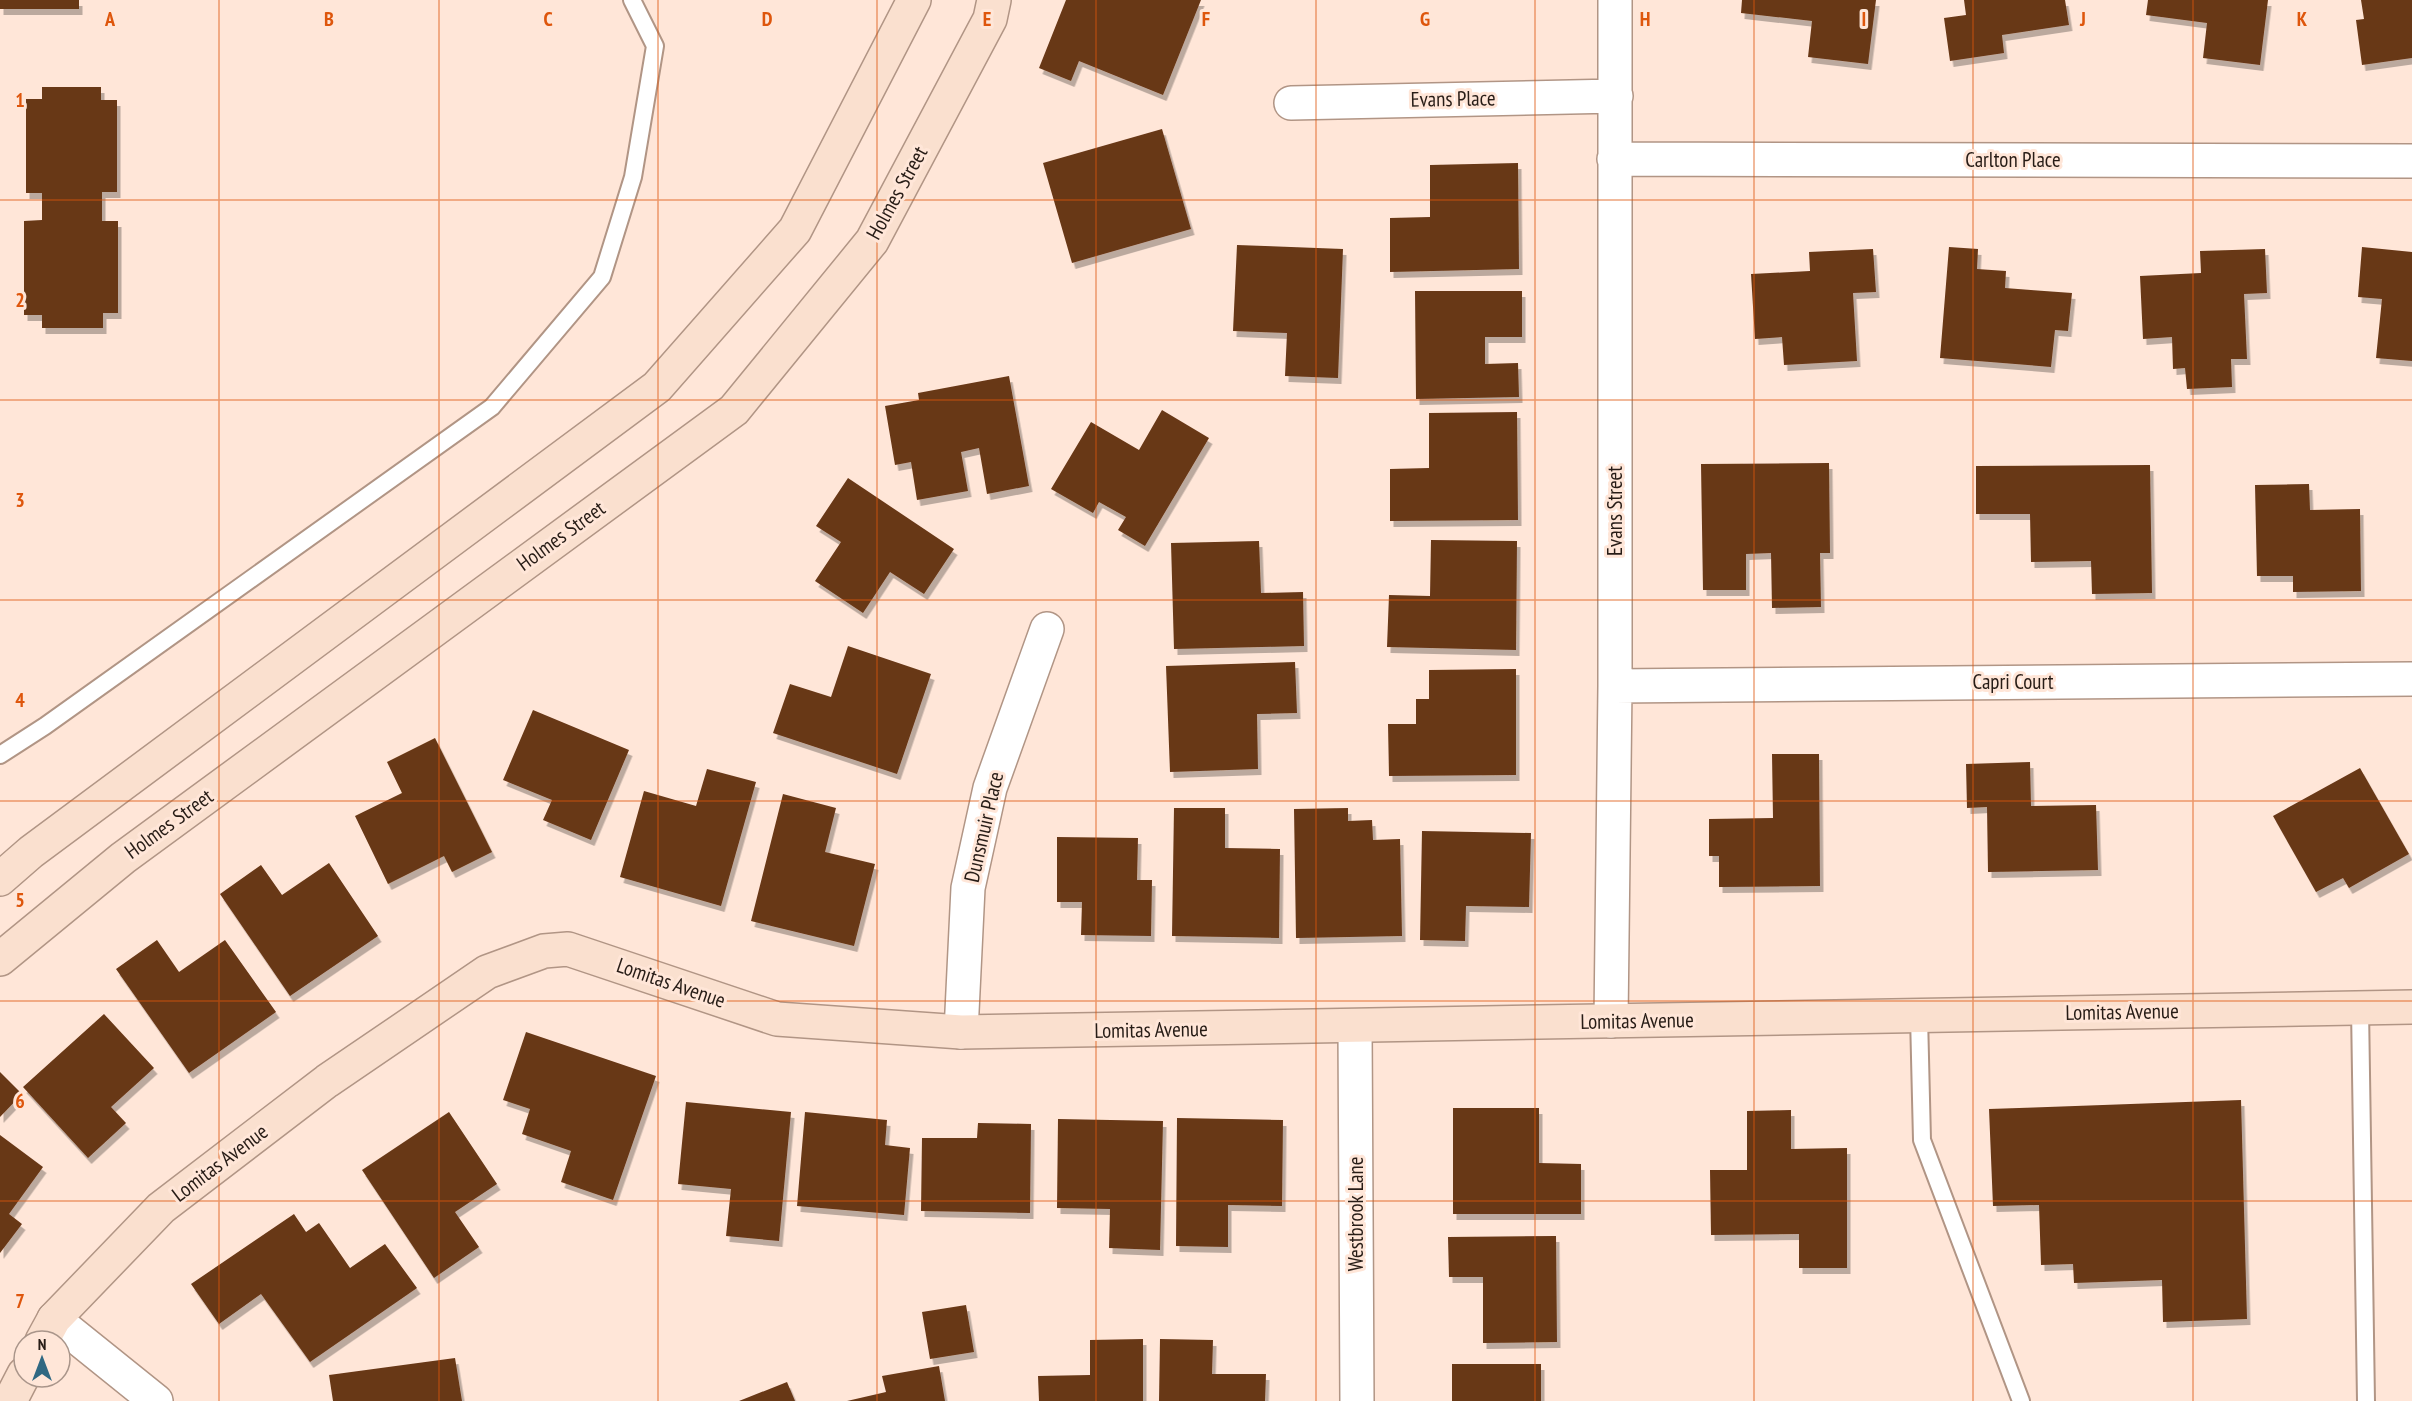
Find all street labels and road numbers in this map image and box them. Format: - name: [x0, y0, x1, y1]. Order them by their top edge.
- street label: Evans Place: [1410, 84, 1496, 113]
- street label: Holmes Street: [860, 141, 933, 244]
- street label: Carlton Place: [1965, 146, 2061, 173]
- street label: Evans Street: [1601, 466, 1628, 556]
- street label: Holmes Street: [511, 494, 610, 577]
- street label: Capri Court: [1973, 668, 2054, 695]
- street label: Dunsmuir Place: [958, 769, 1009, 885]
- street label: Holmes Street: [119, 782, 218, 865]
- street label: Lomitas Avenue: [613, 951, 729, 1014]
- street label: Lomitas Avenue: [2065, 997, 2179, 1026]
- street label: Lomitas Avenue: [1580, 1006, 1694, 1035]
- street label: Lomitas Avenue: [1094, 1015, 1208, 1044]
- street label: Lomitas Avenue: [166, 1118, 273, 1207]
- street label: Westbrook Lane: [1342, 1157, 1369, 1271]

